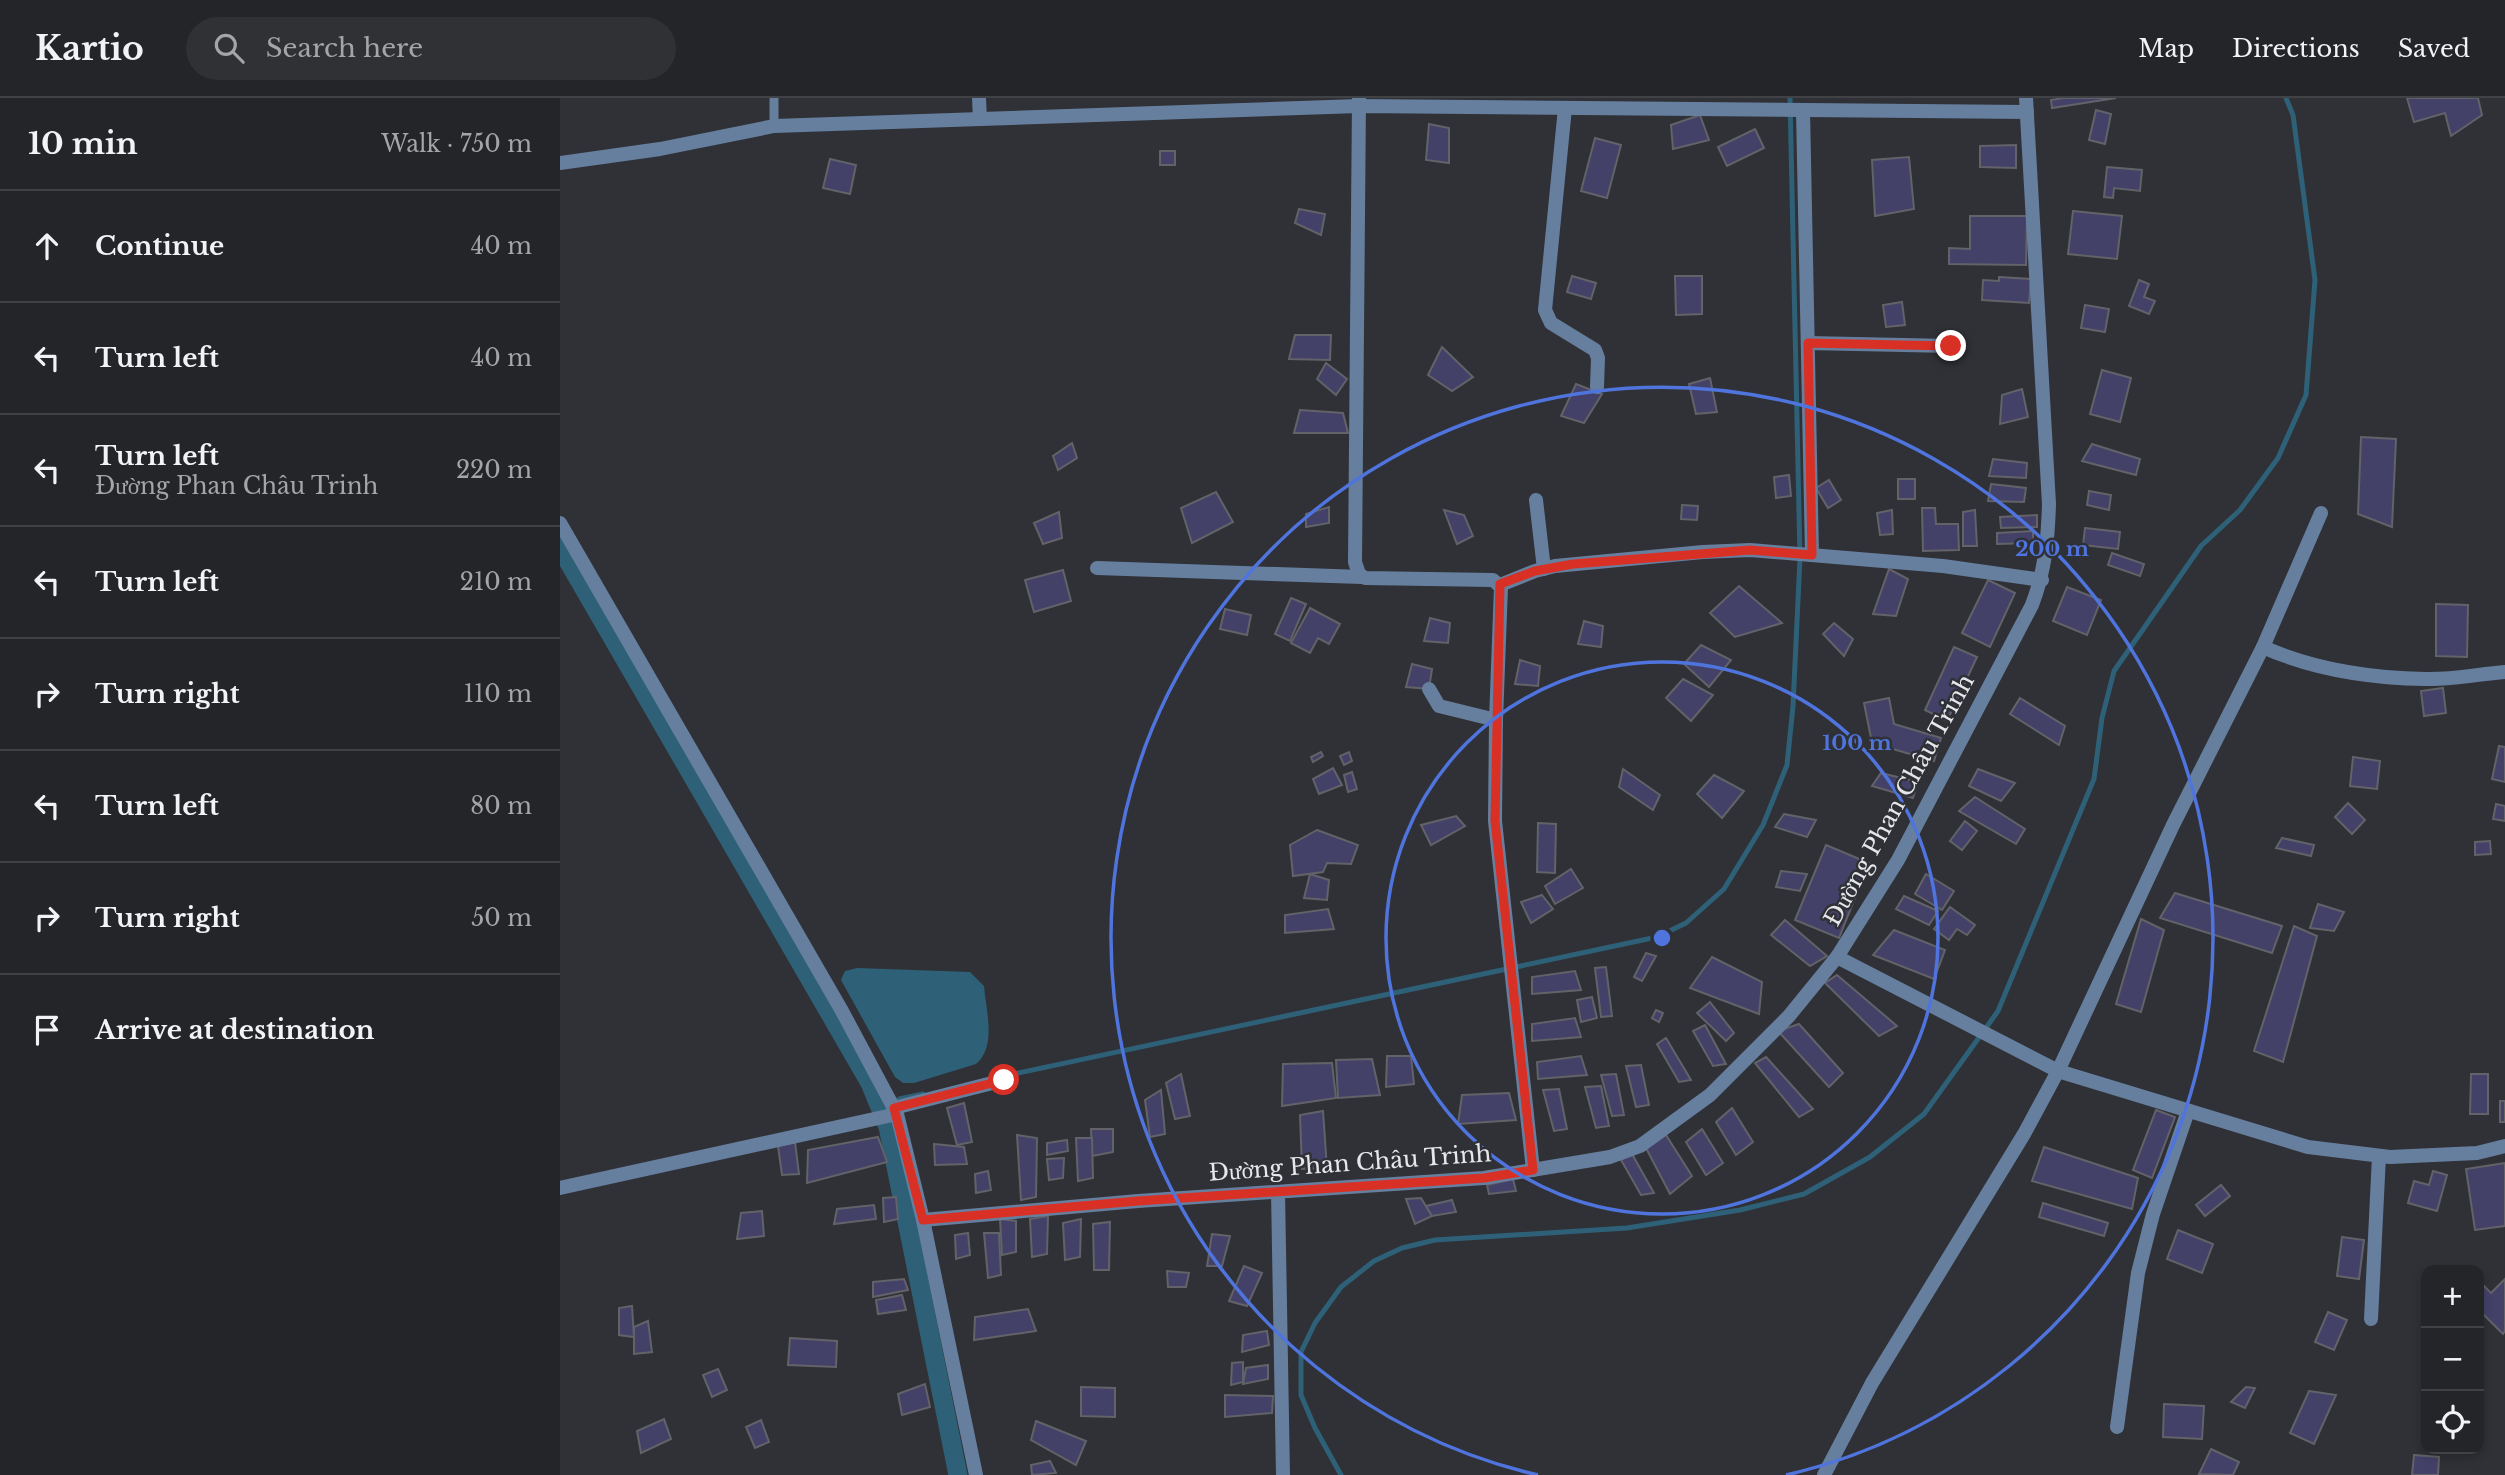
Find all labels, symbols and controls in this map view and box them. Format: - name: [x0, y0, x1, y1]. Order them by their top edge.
- search box: [186, 17, 676, 80]
- text: Kartio: [35, 28, 144, 69]
- icon: search: [210, 29, 248, 67]
- text: Search here: [266, 32, 423, 64]
- text: Map: [2138, 34, 2194, 63]
- text: Directions: [2232, 34, 2360, 63]
- text: Saved: [2398, 34, 2470, 63]
- text: 10 min: [28, 125, 138, 162]
- text: Walk · 750 m: [381, 130, 532, 158]
- icon: ahead: [28, 227, 66, 265]
- text: Continue: [95, 230, 224, 262]
- text: 40 m: [471, 232, 532, 260]
- route end: [1935, 330, 1966, 361]
- icon: left: [28, 339, 66, 377]
- text: Turn left: [95, 342, 219, 374]
- text: 40 m: [471, 344, 532, 372]
- text: Turn left: [95, 440, 219, 472]
- icon: left: [28, 451, 66, 489]
- text: 220 m: [456, 456, 532, 484]
- text: Đường Phan Châu Trinh: [95, 472, 378, 500]
- text: 200 m: [2015, 536, 2089, 562]
- icon: left: [28, 563, 66, 601]
- text: Turn left: [95, 566, 219, 598]
- text: 210 m: [460, 568, 532, 596]
- street label: Đường Phan Châu Trinh: [1818, 669, 1980, 931]
- icon: right: [28, 675, 66, 713]
- text: Turn right: [95, 678, 240, 710]
- text: 110 m: [464, 680, 532, 708]
- text: 100 m: [1822, 730, 1892, 756]
- icon: left: [28, 787, 66, 825]
- text: Turn left: [95, 790, 219, 822]
- text: 80 m: [470, 792, 532, 820]
- icon: right: [28, 899, 66, 937]
- text: Turn right: [95, 902, 240, 934]
- text: 50 m: [471, 904, 532, 932]
- centre of rings: [1650, 926, 1674, 950]
- icon: arrive: [28, 1011, 66, 1049]
- text: Arrive at destination: [95, 1014, 375, 1046]
- route start: [988, 1064, 1019, 1095]
- street label: Đường Phan Châu Trinh: [1208, 1139, 1492, 1187]
- map controls: [2421, 1265, 2484, 1454]
- button: +: [2421, 1265, 2484, 1328]
- button: −: [2421, 1328, 2484, 1391]
- button: locate: [2421, 1391, 2484, 1454]

